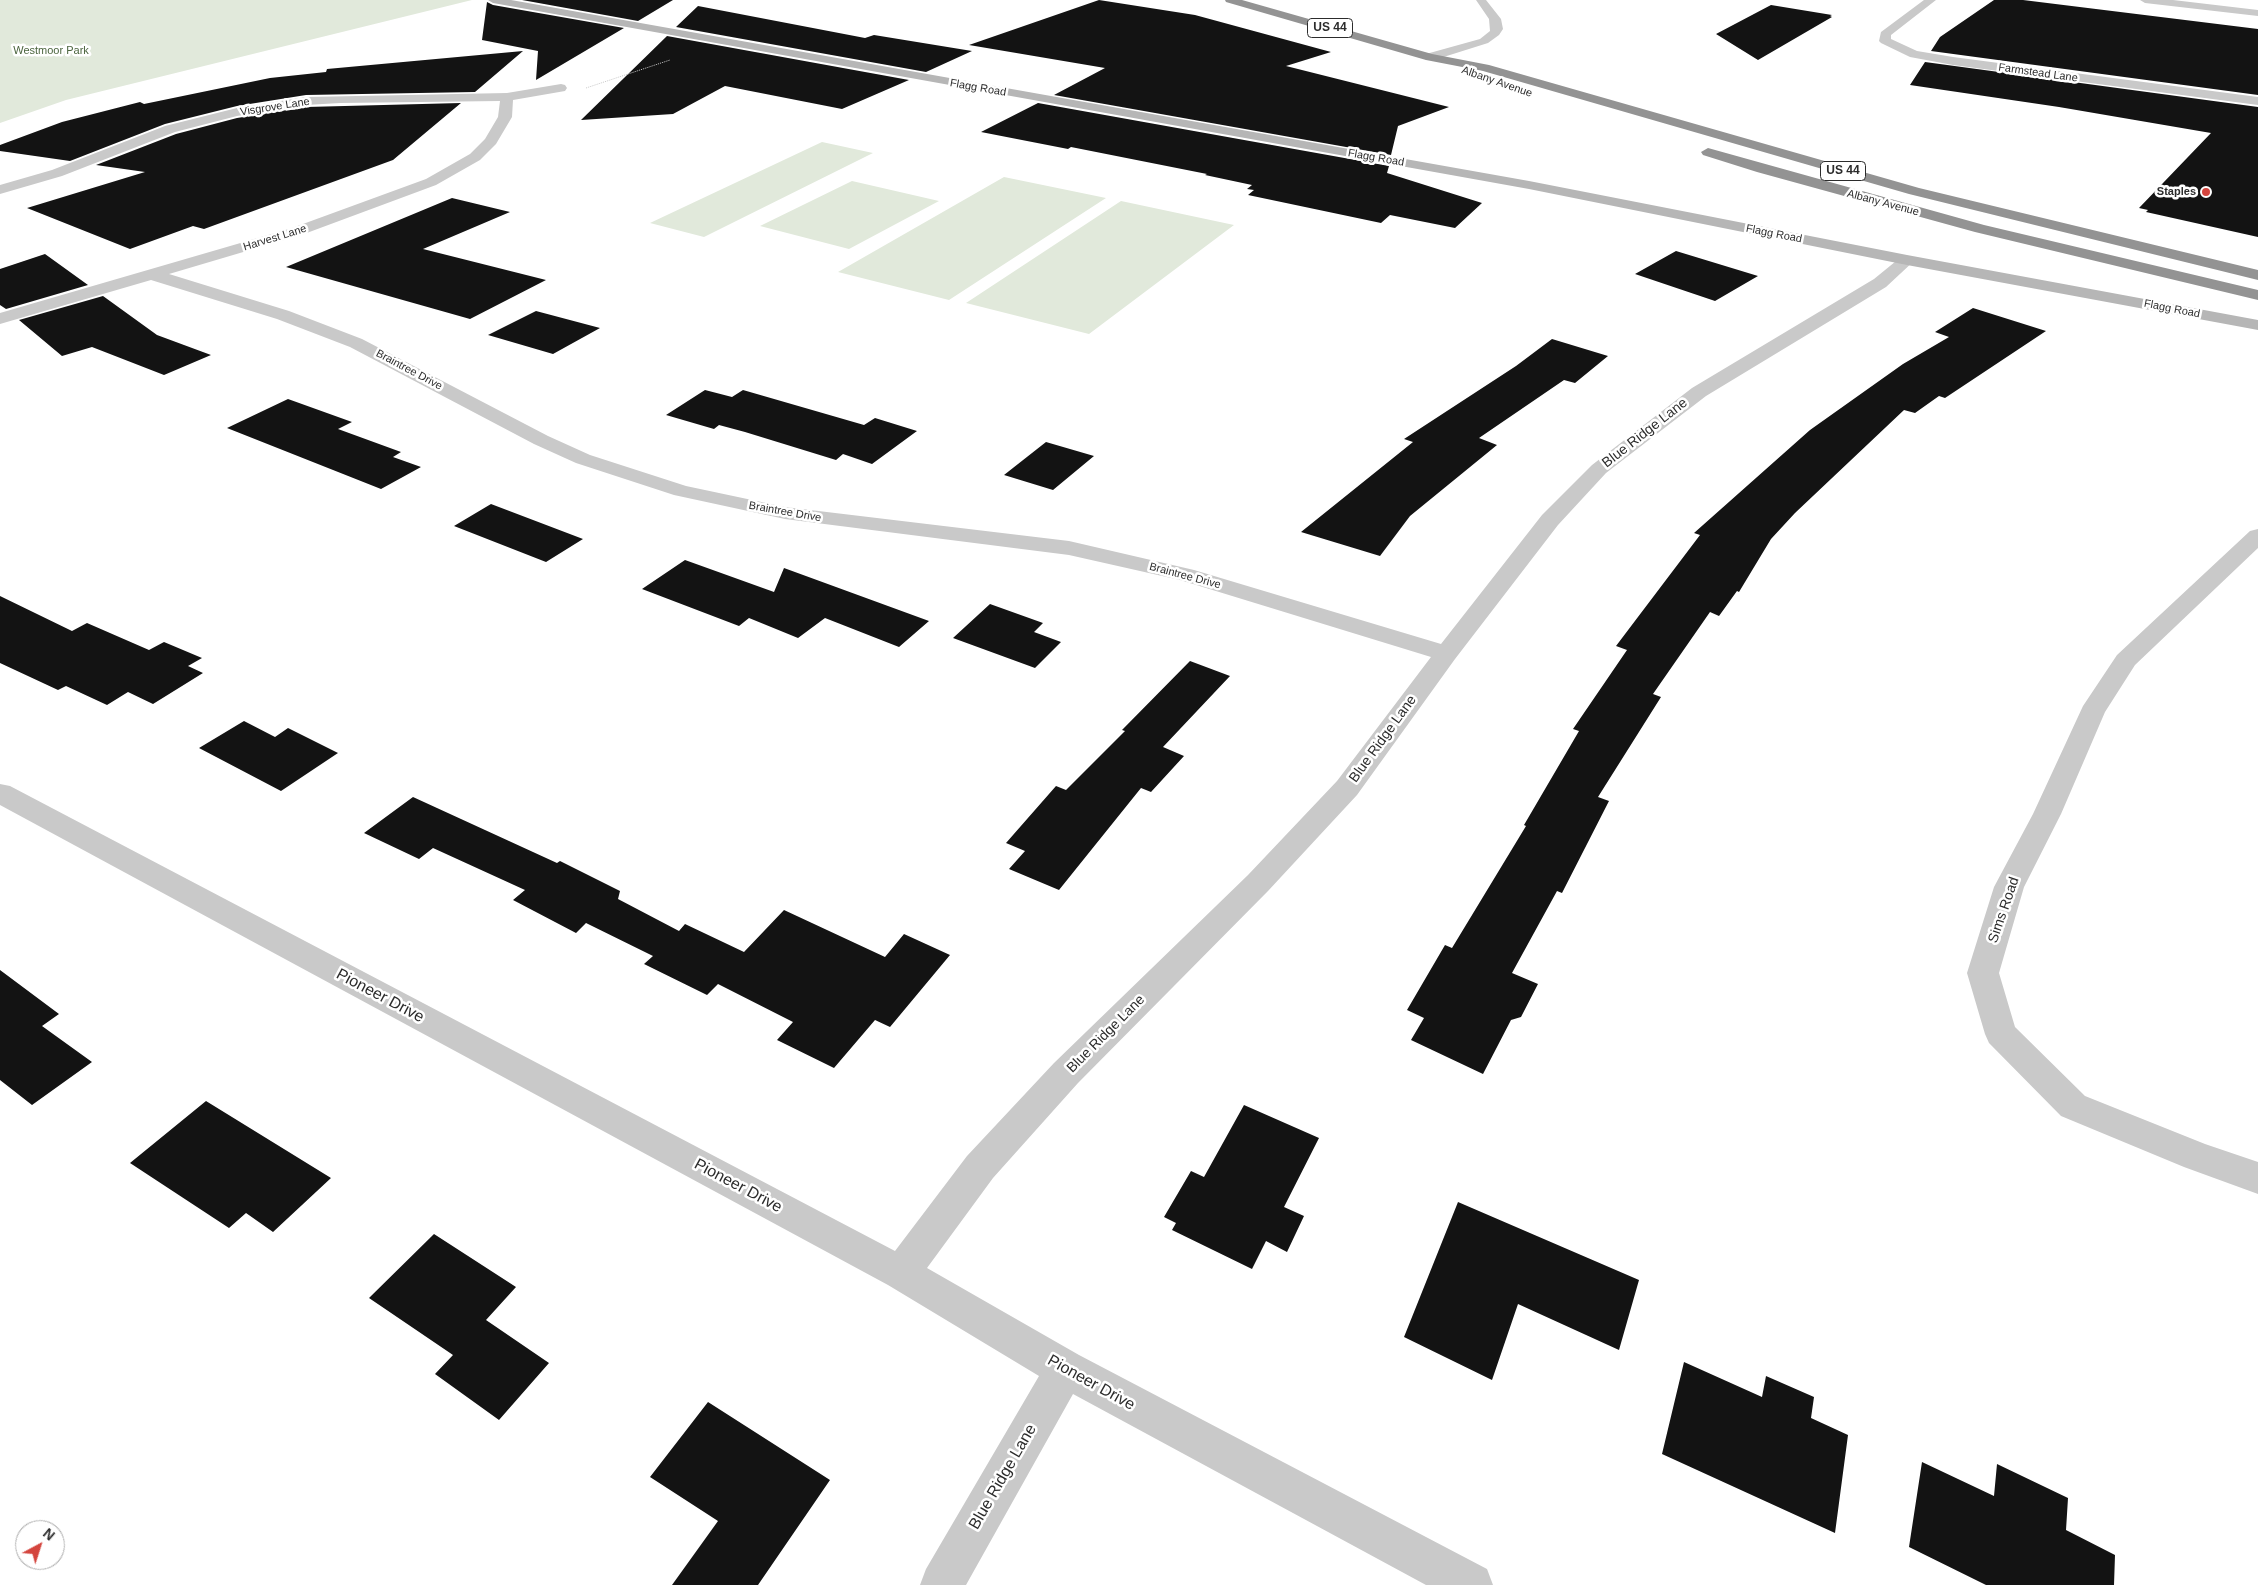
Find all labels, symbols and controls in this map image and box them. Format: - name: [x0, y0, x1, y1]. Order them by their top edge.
- road number: US 44: [1308, 18, 1352, 38]
- park label: Westmoor Park: [13, 44, 89, 58]
- street label: Farmstead Lane: [1997, 61, 2079, 85]
- street label: Albany Avenue: [1460, 64, 1534, 100]
- street label: Flagg Road: [949, 77, 1007, 99]
- street label: Visgrove Lane: [239, 95, 311, 119]
- street label: Flagg Road: [1347, 147, 1405, 169]
- road number: US 44: [1820, 162, 1866, 180]
- place label: Staples: [2157, 185, 2196, 199]
- marker: Staples: [2200, 186, 2212, 198]
- street label: Albany Avenue: [1846, 187, 1920, 219]
- street label: Harvest Lane: [242, 222, 308, 254]
- street label: Flagg Road: [1745, 222, 1803, 246]
- street label: Flagg Road: [2143, 297, 2201, 321]
- street label: Braintree Drive: [374, 347, 444, 393]
- street label: Blue Ridge Lane: [1599, 395, 1691, 471]
- street label: Braintree Drive: [748, 499, 822, 525]
- street label: Braintree Drive: [1148, 560, 1222, 592]
- street label: Blue Ridge Lane: [1346, 692, 1420, 786]
- street label: Sims Road: [1985, 875, 2023, 945]
- street label: Pioneer Drive: [333, 965, 427, 1027]
- street label: Blue Ridge Lane: [1063, 991, 1149, 1077]
- street label: Pioneer Drive: [691, 1155, 785, 1217]
- street label: Pioneer Drive: [1044, 1351, 1138, 1415]
- street label: Blue Ridge Lane: [965, 1421, 1041, 1533]
- north arrow: [15, 1520, 65, 1570]
- text: N: [40, 1525, 58, 1544]

